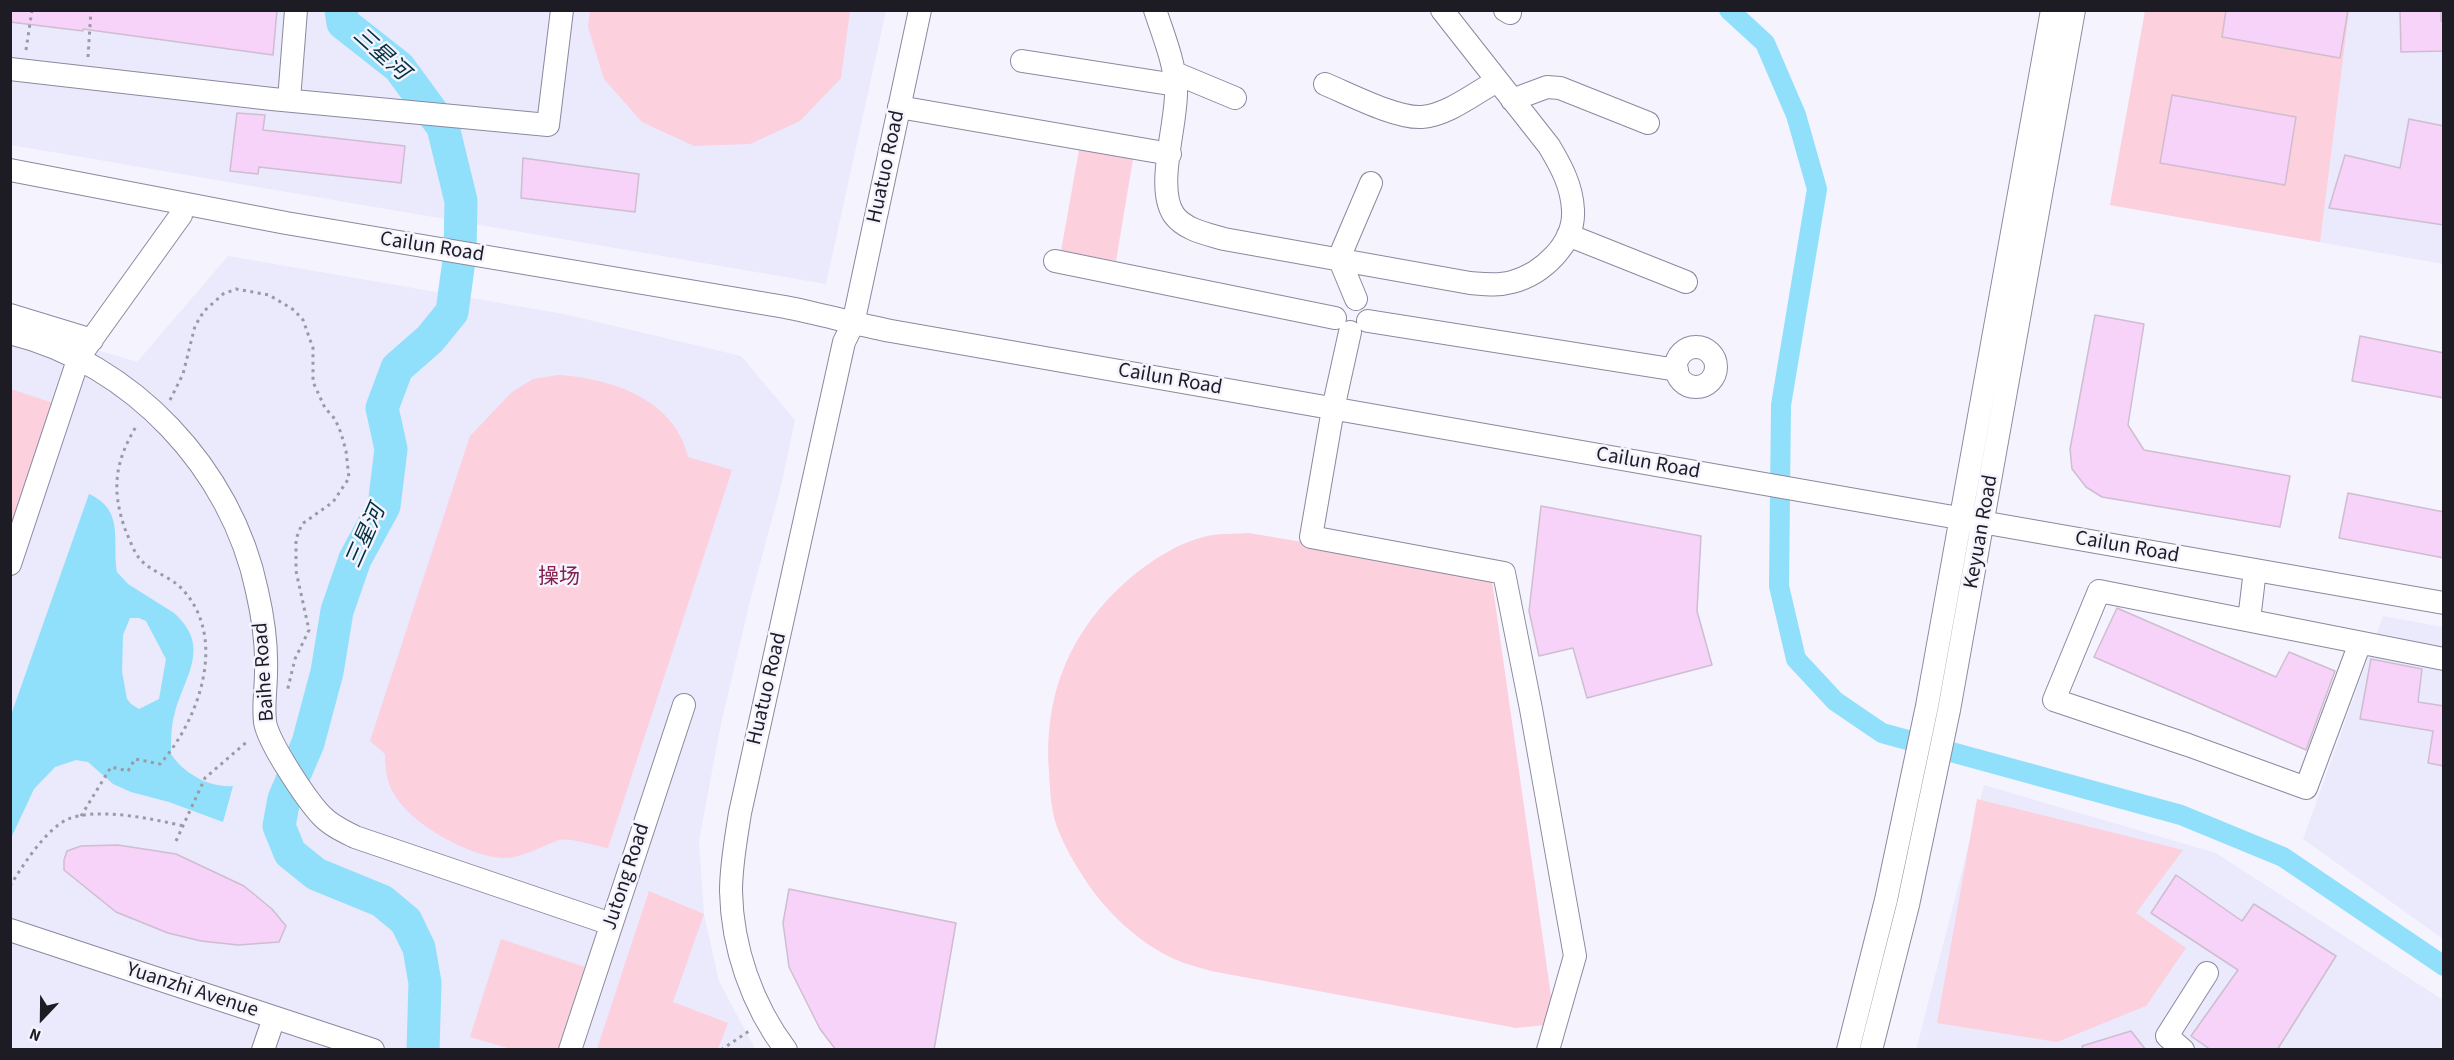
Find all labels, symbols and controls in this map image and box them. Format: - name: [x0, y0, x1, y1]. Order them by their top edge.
- water label: 三星河: [347, 23, 413, 87]
- street label: Huatuo Road: [863, 108, 911, 226]
- street label: Cailun Road: [378, 227, 486, 269]
- street label: Cailun Road: [1116, 358, 1224, 402]
- street label: Cailun Road: [1594, 442, 1702, 486]
- street label: Keyuan Road: [1960, 473, 2004, 591]
- water label: 三星河: [342, 501, 392, 573]
- street label: Cailun Road: [2073, 526, 2181, 570]
- park label: 操场: [538, 565, 580, 591]
- street label: Baihe Road: [249, 622, 281, 722]
- street label: Huatuo Road: [743, 630, 793, 748]
- street label: Jutong Road: [598, 820, 656, 934]
- street label: Yuanzhi Avenue: [123, 958, 261, 1024]
- north arrow: [12, 988, 72, 1048]
- text: N: [26, 1023, 44, 1047]

